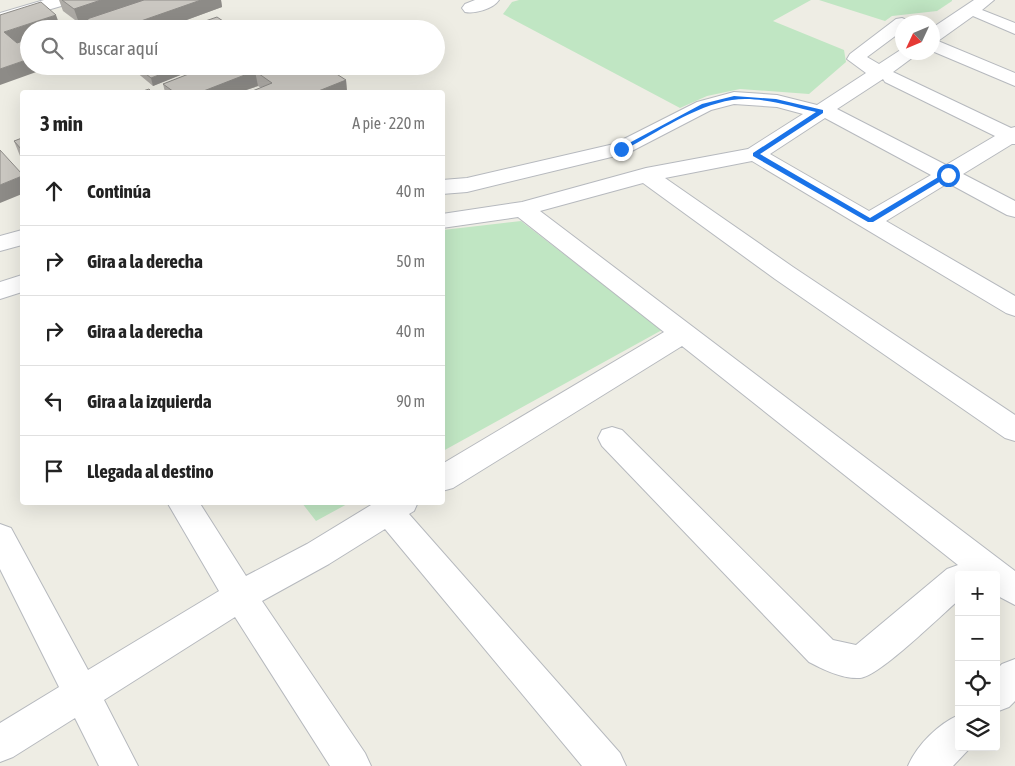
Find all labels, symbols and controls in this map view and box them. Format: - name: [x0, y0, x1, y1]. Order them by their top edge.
- north arrow: [895, 15, 940, 60]
- search box: [20, 20, 445, 75]
- icon: search: [38, 34, 66, 62]
- text: Buscar aquí: [78, 37, 158, 59]
- text: 3 min: [40, 111, 83, 135]
- text: A pie · 220 m: [352, 114, 425, 132]
- route end: [610, 138, 633, 161]
- route start: [937, 164, 960, 187]
- icon: ahead: [40, 177, 68, 205]
- text: Continúa: [87, 180, 151, 202]
- text: 40 m: [396, 182, 425, 200]
- icon: right: [40, 247, 68, 275]
- text: Gira a la derecha: [87, 250, 203, 272]
- text: 50 m: [396, 252, 425, 270]
- icon: right: [40, 317, 68, 345]
- text: Gira a la derecha: [87, 320, 203, 342]
- text: 40 m: [396, 322, 425, 340]
- icon: left: [40, 387, 68, 415]
- text: Gira a la izquierda: [87, 390, 212, 412]
- text: 90 m: [396, 392, 425, 410]
- icon: arrive: [40, 457, 68, 485]
- text: Llegada al destino: [87, 460, 214, 482]
- map controls: [955, 571, 1000, 751]
- button: +: [955, 571, 1000, 616]
- button: −: [955, 616, 1000, 661]
- button: locate: [955, 661, 1000, 706]
- button: layers: [955, 706, 1000, 751]

